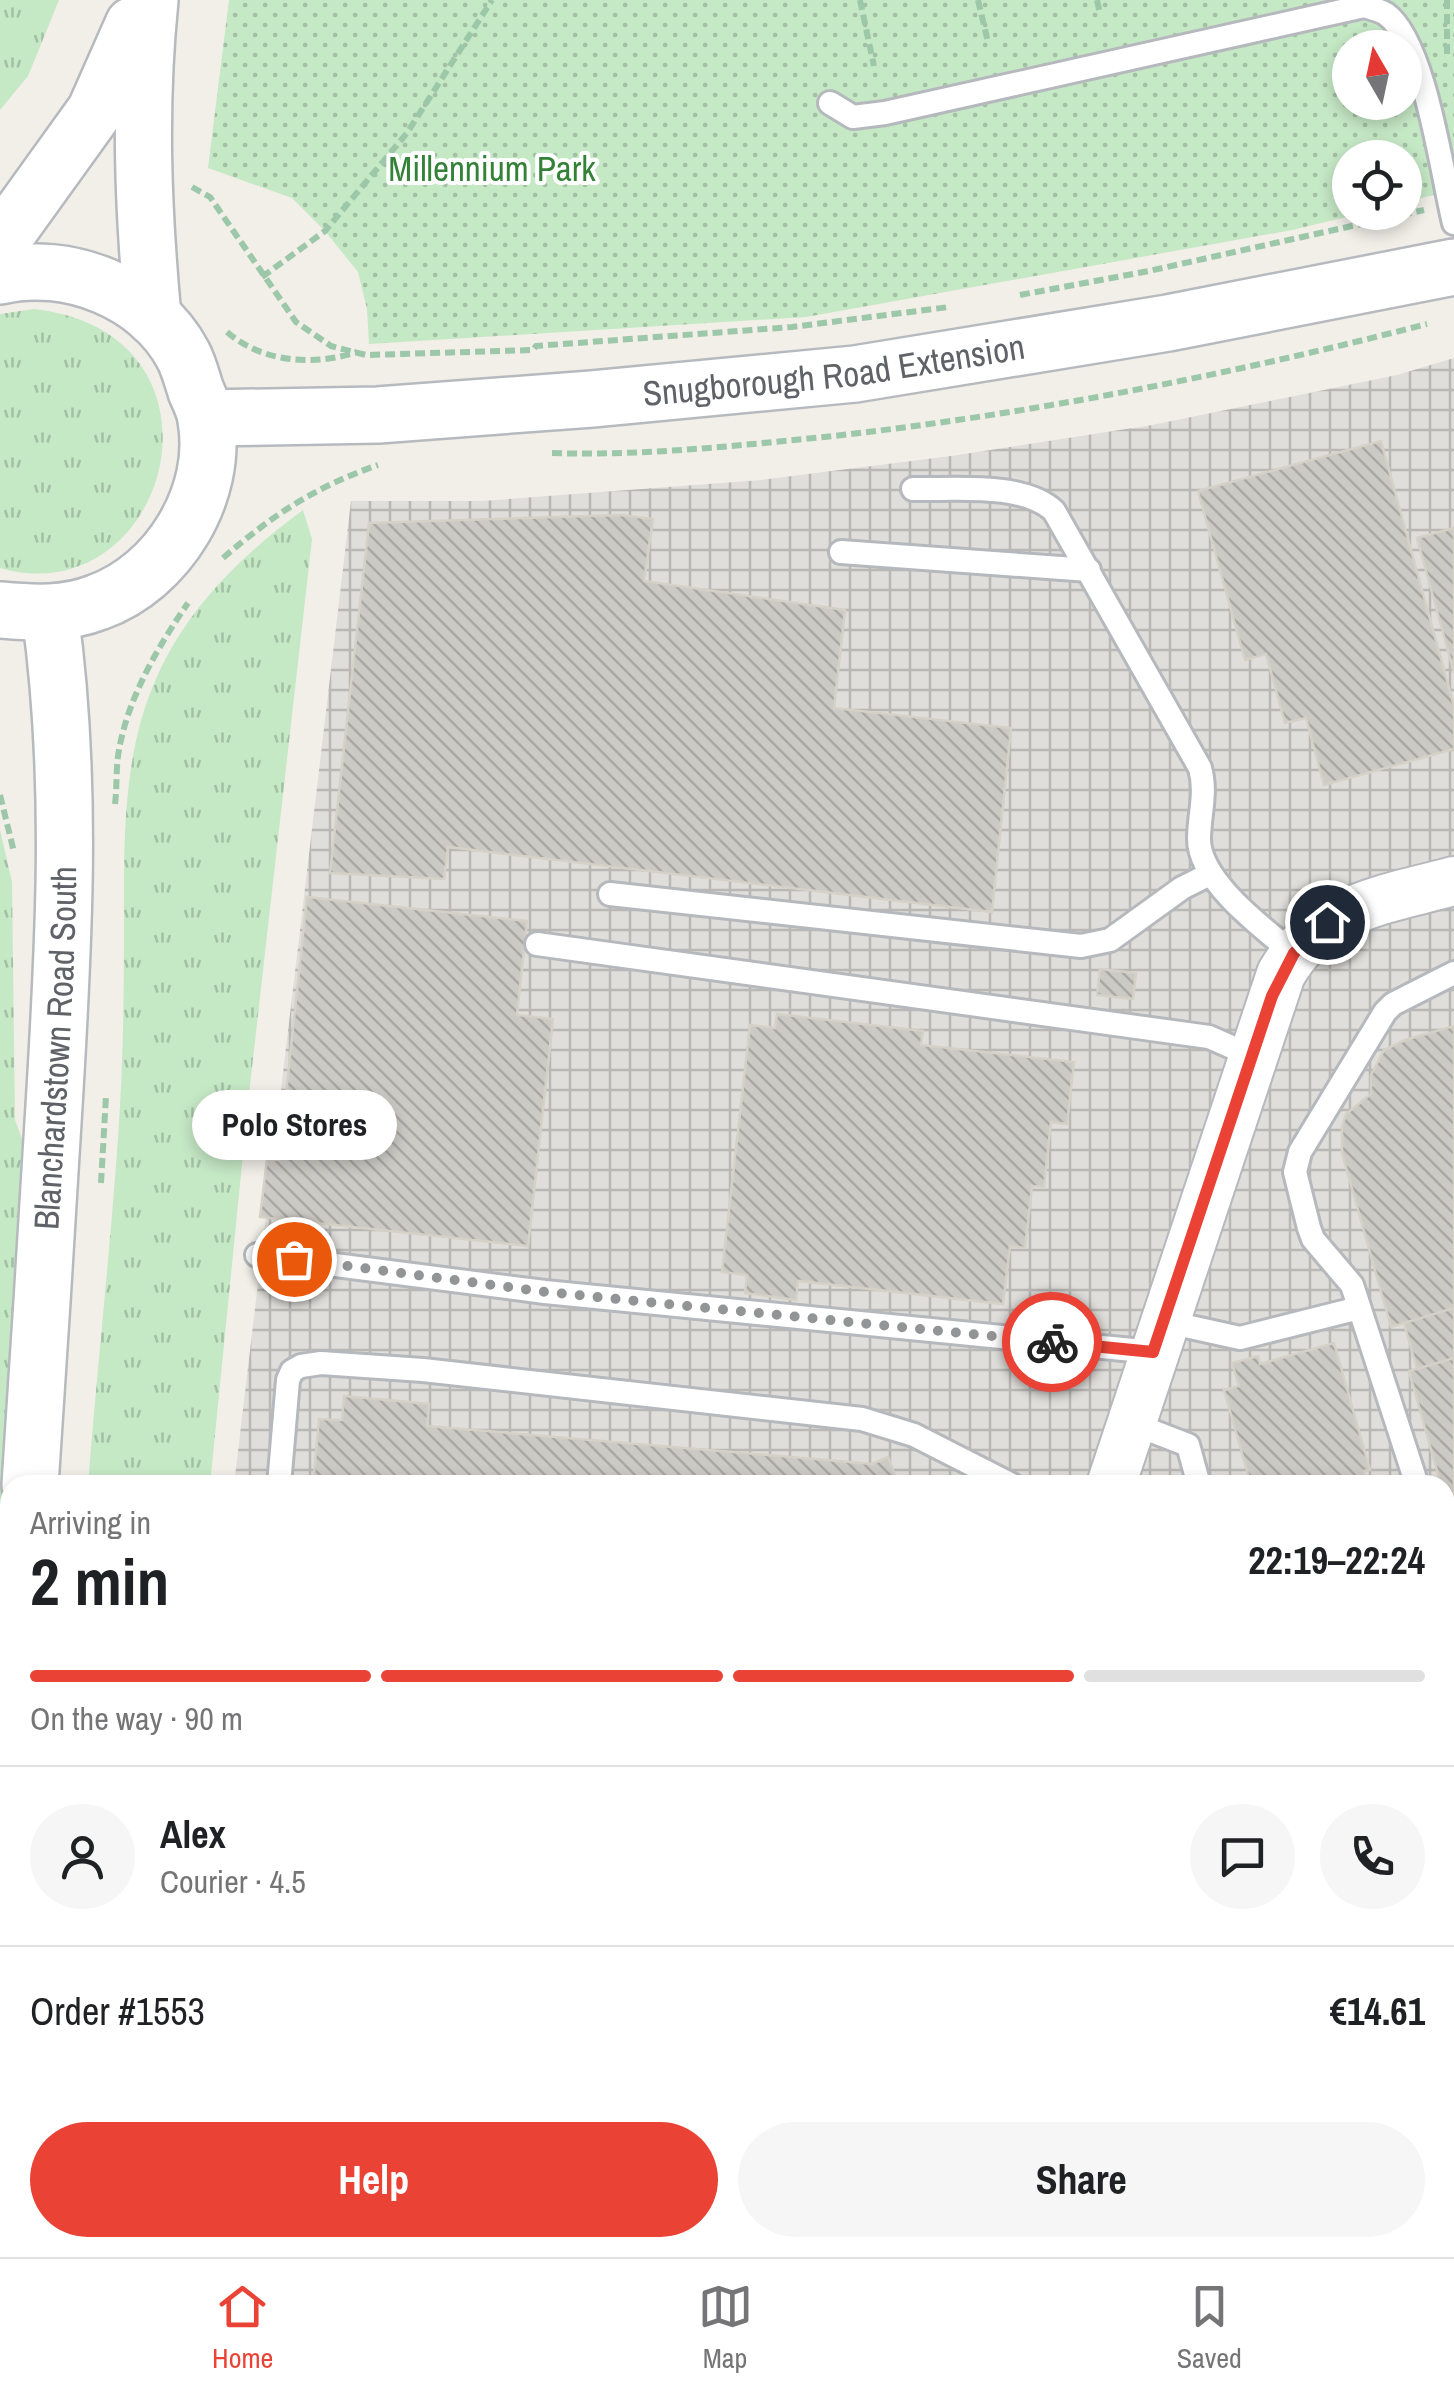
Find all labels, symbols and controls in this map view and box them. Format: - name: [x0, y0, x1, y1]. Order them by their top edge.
- north arrow: [1332, 30, 1422, 120]
- map controls: [1332, 30, 1422, 230]
- button: locate: [1332, 140, 1422, 230]
- park label: Millennium Park: [388, 145, 596, 192]
- street label: Snugborough Road Extension: [640, 323, 1028, 417]
- street label: Blanchardstown Road South: [22, 866, 87, 1231]
- pin: [1285, 880, 1370, 965]
- icon: home: [1300, 895, 1355, 950]
- callout: Polo Stores: [192, 1089, 396, 1159]
- text: Polo Stores: [222, 1103, 367, 1146]
- pin: [252, 1217, 337, 1302]
- icon: bag: [267, 1232, 322, 1287]
- courier: [1002, 1292, 1102, 1392]
- icon: bike: [1025, 1315, 1080, 1370]
- text: Arriving in: [30, 1501, 151, 1544]
- text: 22:19–22:24: [1248, 1535, 1425, 1586]
- text: 2 min: [30, 1538, 169, 1625]
- text: On the way · 90 m: [30, 1697, 243, 1740]
- button: person: [30, 1804, 135, 1909]
- button: chat: [1190, 1804, 1295, 1909]
- button: phone: [1320, 1804, 1425, 1909]
- text: Alex: [160, 1809, 226, 1860]
- text: Courier · 4.5: [160, 1860, 306, 1903]
- text: Order #1553: [30, 1986, 205, 2037]
- text: €14.61: [1330, 1986, 1425, 2037]
- button: Help: [30, 2122, 718, 2237]
- button: Share: [738, 2122, 1425, 2237]
- tab: Home: [212, 2279, 273, 2377]
- tab: Map: [698, 2279, 753, 2377]
- tab: Saved: [1177, 2279, 1242, 2377]

